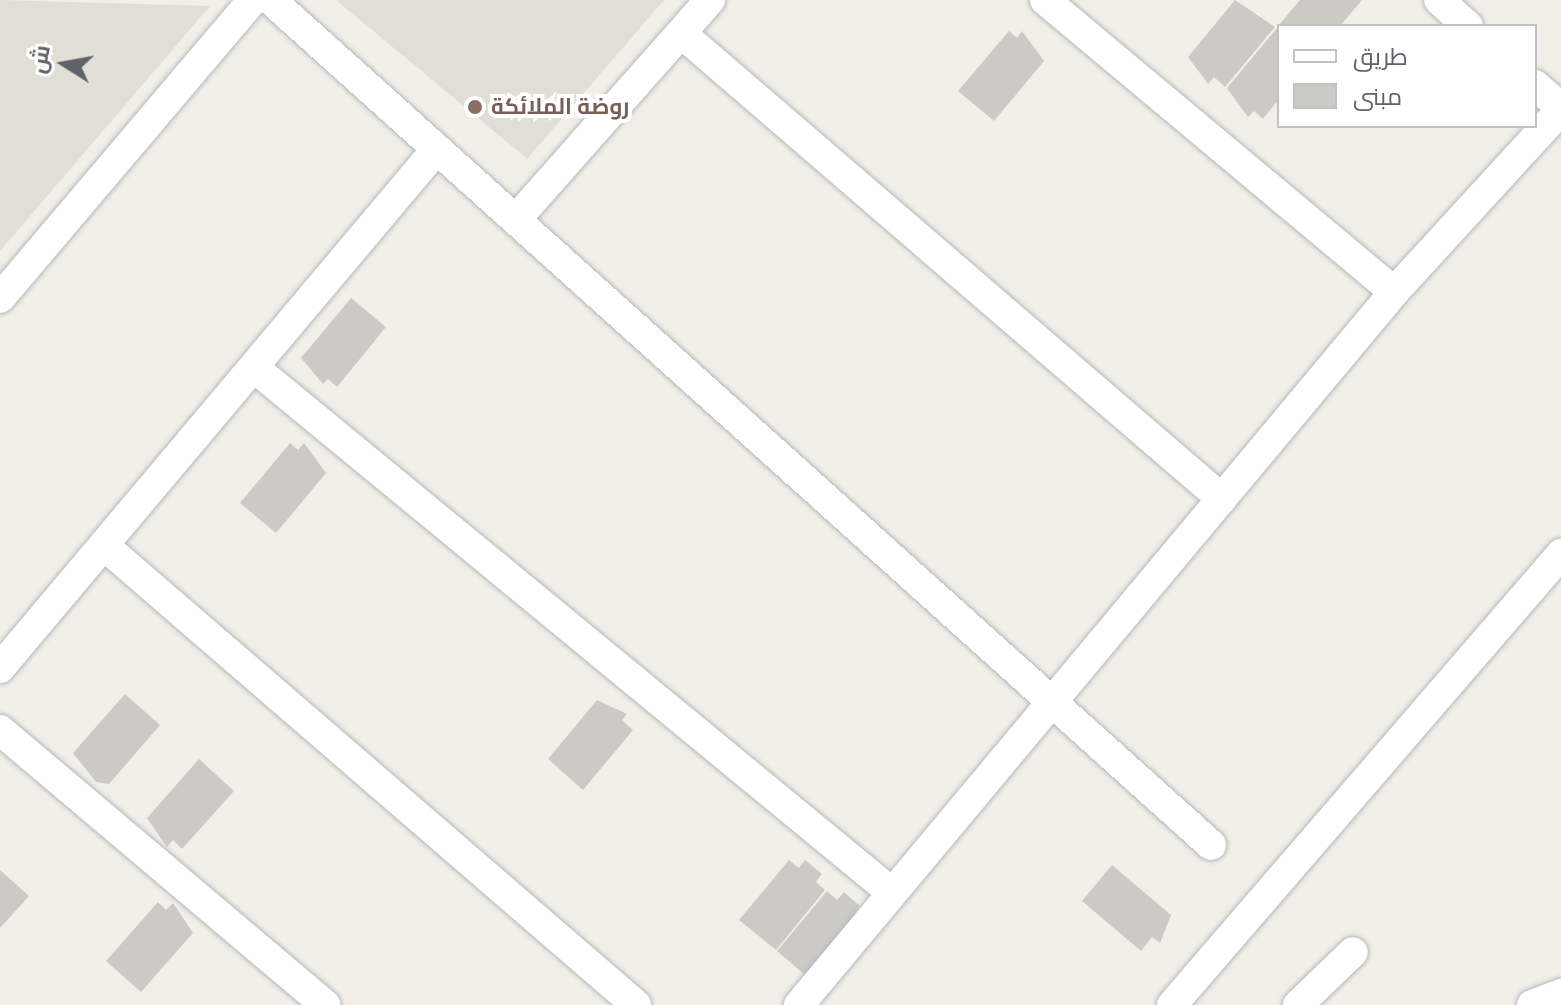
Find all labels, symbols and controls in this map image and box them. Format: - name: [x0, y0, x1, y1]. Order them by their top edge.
- north arrow: [24, 24, 104, 104]
- legend: [1277, 24, 1537, 128]
- text: طريق: [1353, 42, 1408, 71]
- text: ش: [24, 43, 56, 76]
- text: مبنى: [1353, 82, 1402, 111]
- place label: روضة الملائكة: [491, 94, 629, 120]
- marker: روضة الملائكة: [466, 98, 484, 116]

